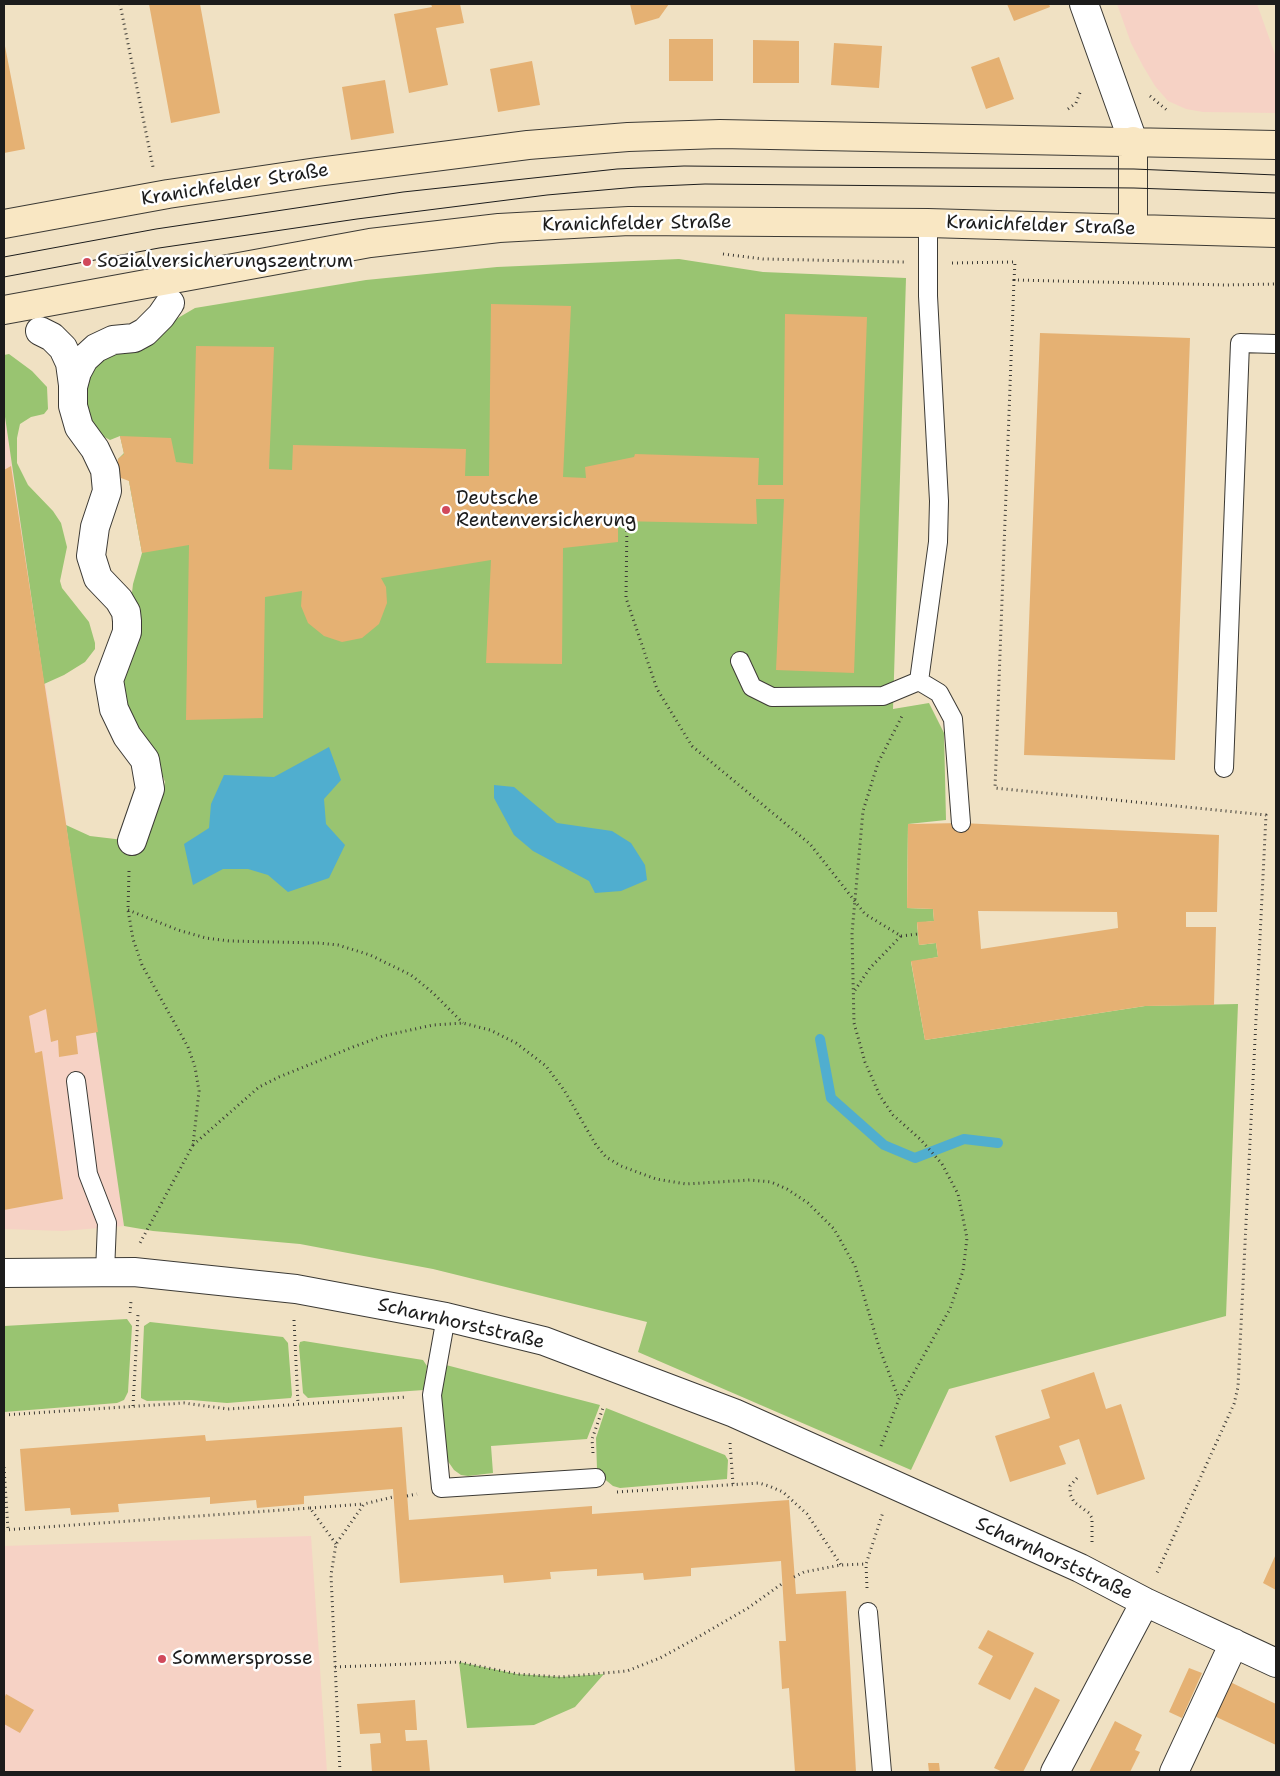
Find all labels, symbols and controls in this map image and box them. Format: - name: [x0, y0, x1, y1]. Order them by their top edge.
- street label: Kranichfelder Straße: [140, 159, 330, 211]
- street label: Kranichfelder Straße: [542, 211, 732, 237]
- street label: Kranichfelder Straße: [946, 211, 1136, 241]
- place label: Sozialversicherungszentrum: [97, 251, 353, 273]
- marker: Sozialversicherungszentrum: [81, 256, 93, 268]
- place label: Deutsche Rentenversicherung: [456, 488, 637, 532]
- marker: Deutsche Rentenversicherung: [440, 504, 452, 516]
- street label: Scharnhorststraße: [375, 1294, 547, 1354]
- street label: Scharnhorststraße: [972, 1513, 1136, 1605]
- place label: Sommersprosse: [172, 1648, 313, 1670]
- marker: Sommersprosse: [156, 1653, 168, 1665]

